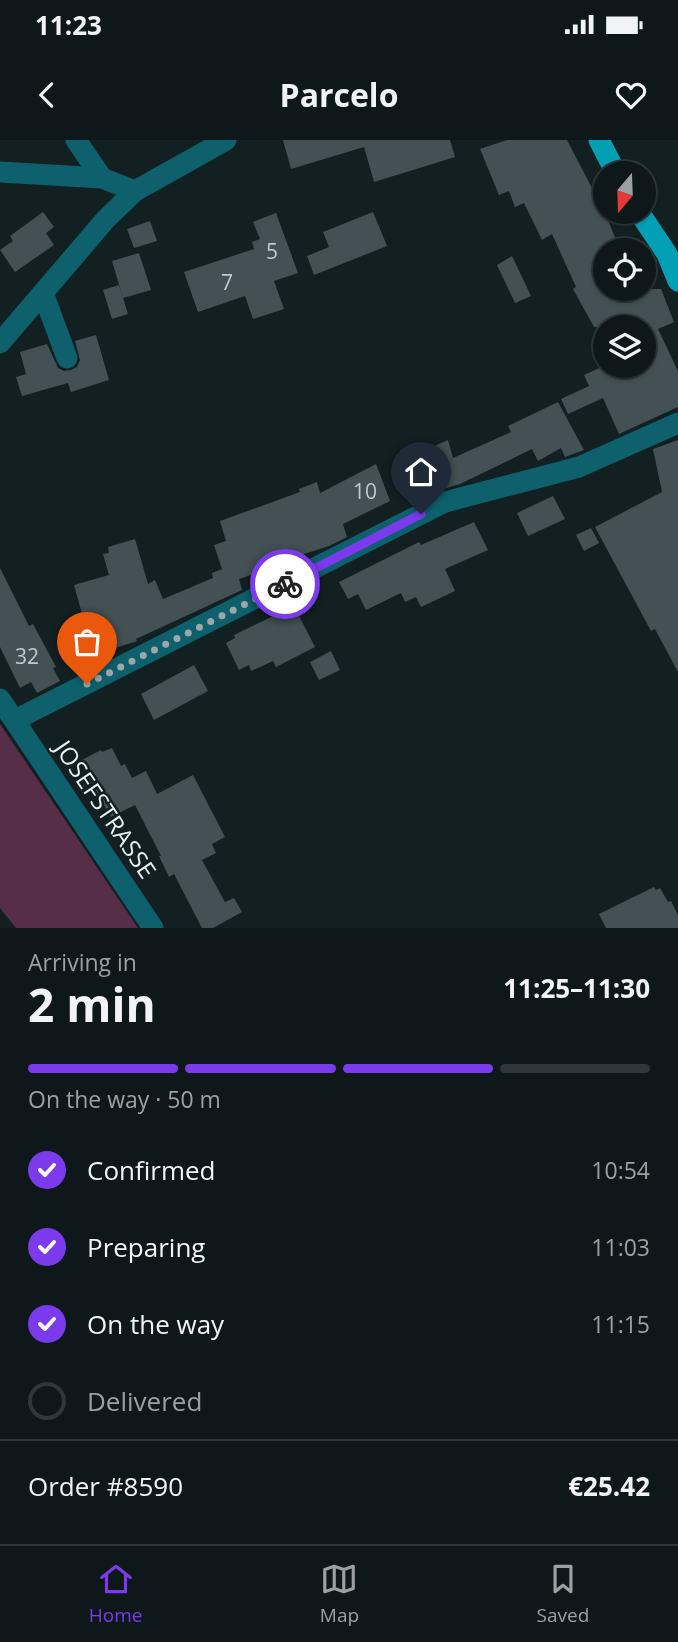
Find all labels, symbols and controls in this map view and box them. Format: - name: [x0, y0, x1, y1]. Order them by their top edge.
- text: 11:23: [35, 7, 102, 43]
- text: Parcelo: [280, 73, 398, 116]
- icon: back: [28, 76, 66, 114]
- icon: heart: [612, 76, 650, 114]
- north arrow: [593, 161, 656, 224]
- map controls: [593, 161, 656, 378]
- house number: 5: [266, 237, 278, 265]
- button: locate: [593, 238, 656, 301]
- house number: 7: [221, 268, 233, 296]
- button: layers: [593, 315, 656, 378]
- pin: [391, 442, 451, 514]
- icon: home: [402, 453, 440, 491]
- house number: 10: [353, 477, 377, 505]
- courier: [250, 549, 320, 619]
- icon: bike: [266, 565, 304, 603]
- pin: [57, 612, 117, 684]
- icon: bag: [68, 623, 106, 661]
- house number: 32: [15, 642, 39, 670]
- street label: JOSEFSTRASSE: [46, 732, 164, 885]
- text: Arriving in: [28, 946, 137, 978]
- text: 11:25–11:30: [503, 970, 650, 1006]
- text: 2 min: [28, 973, 156, 1035]
- text: On the way · 50 m: [28, 1083, 221, 1115]
- icon: check: [28, 1151, 66, 1189]
- text: Confirmed: [87, 1152, 215, 1188]
- text: 10:54: [591, 1154, 650, 1186]
- icon: check: [28, 1228, 66, 1266]
- text: Preparing: [87, 1229, 205, 1265]
- text: 11:03: [591, 1231, 650, 1263]
- icon: check: [28, 1305, 66, 1343]
- text: On the way: [87, 1306, 224, 1342]
- text: 11:15: [591, 1308, 650, 1340]
- text: Delivered: [87, 1383, 202, 1419]
- text: Order #8590: [28, 1468, 183, 1504]
- text: €25.42: [568, 1468, 650, 1504]
- tab: Home: [89, 1560, 142, 1628]
- tab: Map: [320, 1560, 359, 1628]
- tab: Saved: [537, 1560, 589, 1628]

